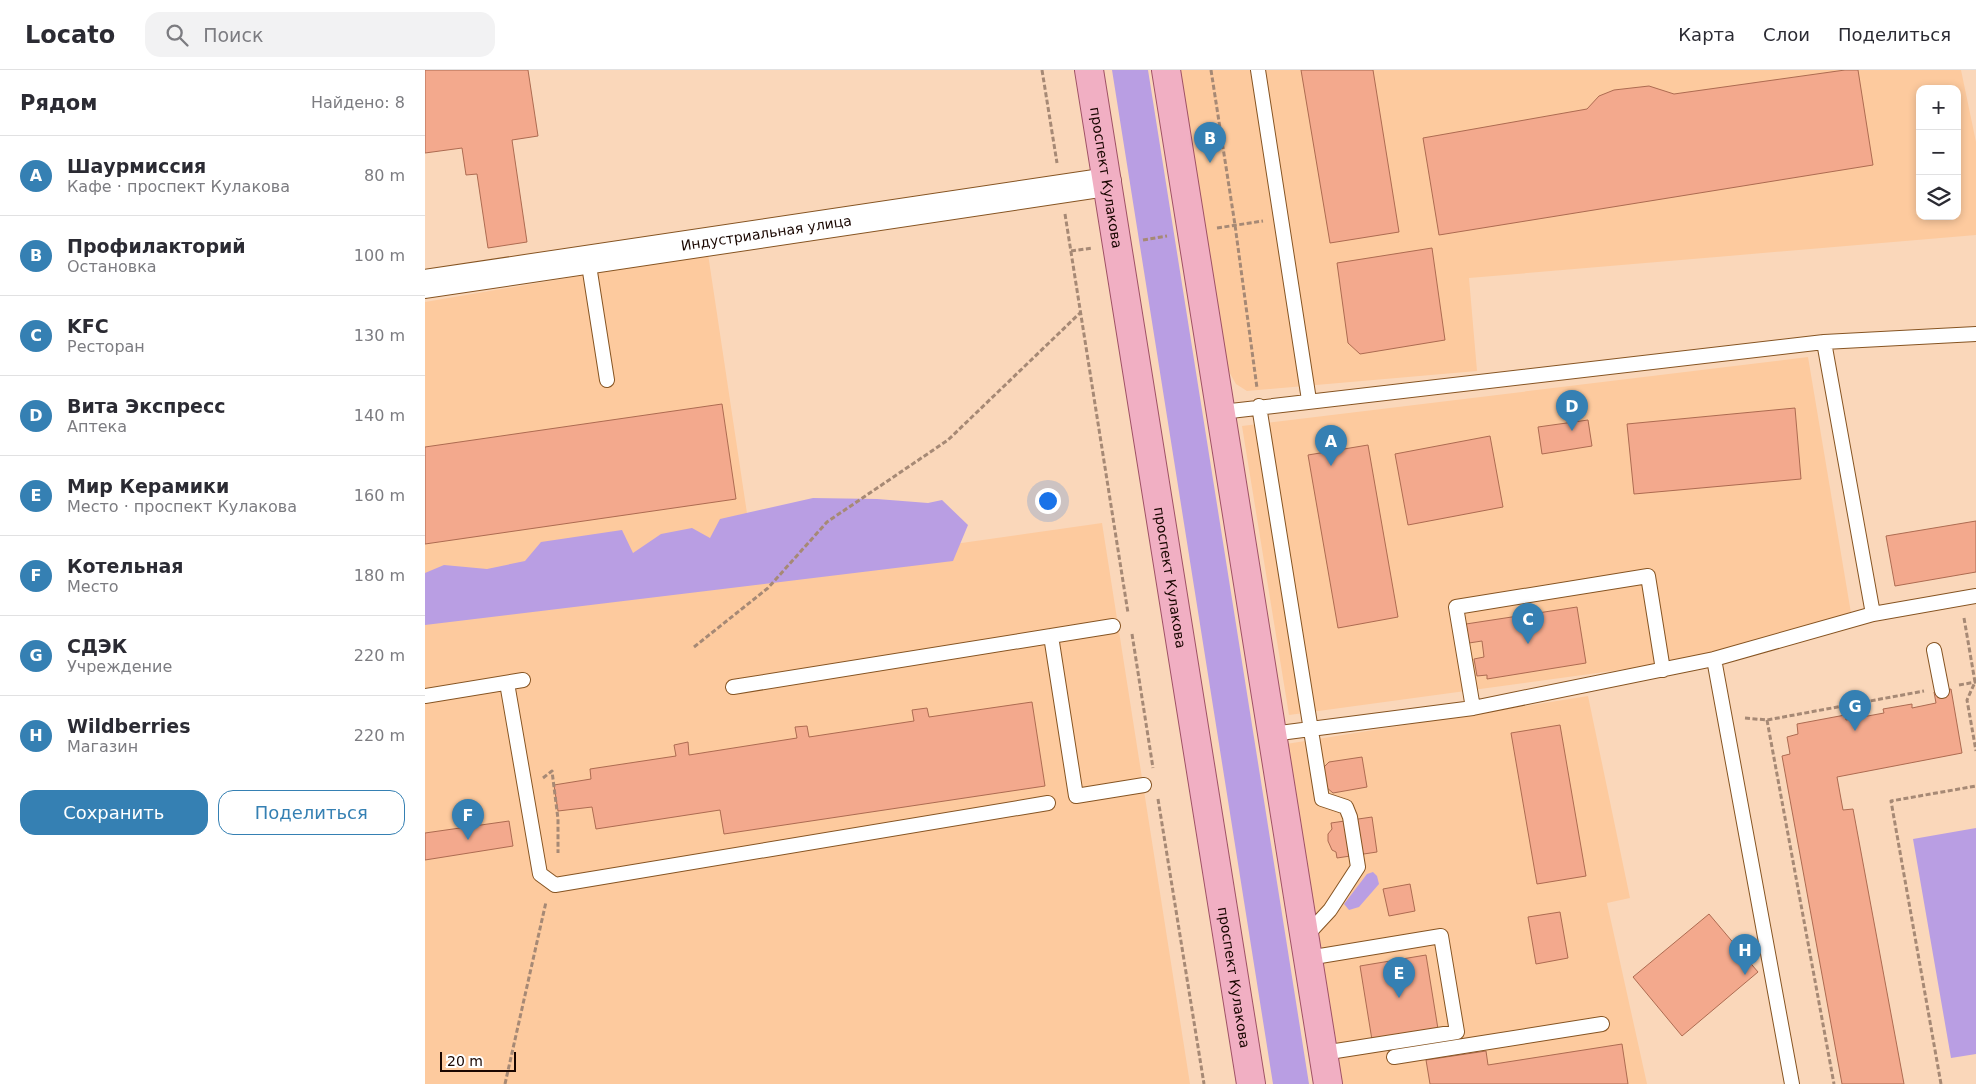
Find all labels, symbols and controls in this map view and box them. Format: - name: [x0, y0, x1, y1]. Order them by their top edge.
- search box: [145, 12, 495, 57]
- text: Locato: [25, 21, 115, 49]
- icon: search: [163, 21, 191, 49]
- text: Поиск: [203, 24, 263, 46]
- text: Карта: [1678, 24, 1735, 45]
- text: Слои: [1763, 24, 1810, 45]
- text: Поделиться: [1838, 24, 1951, 45]
- map controls: [1916, 85, 1961, 220]
- button: +: [1916, 85, 1961, 130]
- text: Рядом: [20, 91, 97, 115]
- text: Найдено: 8: [311, 93, 405, 112]
- street label: проспект Кулакова: [1087, 106, 1125, 249]
- pin: B: [1194, 122, 1226, 163]
- button: −: [1916, 130, 1961, 175]
- text: Шаурмиссия: [67, 155, 206, 177]
- text: A: [30, 166, 42, 185]
- text: 80 m: [364, 166, 405, 185]
- button: layers: [1916, 175, 1961, 220]
- text: Кафе · проспект Кулакова: [67, 177, 290, 196]
- street label: Индустриальная улица: [680, 212, 853, 254]
- text: Профилакторий: [67, 235, 246, 257]
- text: B: [30, 246, 42, 265]
- text: 100 m: [354, 246, 405, 265]
- text: Остановка: [67, 257, 157, 276]
- text: KFC: [67, 315, 109, 337]
- text: C: [30, 326, 42, 345]
- text: 130 m: [354, 326, 405, 345]
- text: Ресторан: [67, 337, 145, 356]
- pin: D: [1556, 390, 1588, 431]
- text: Вита Экспресс: [67, 395, 226, 417]
- text: D: [29, 406, 43, 425]
- text: 140 m: [354, 406, 405, 425]
- text: Аптека: [67, 417, 127, 436]
- pin: A: [1315, 425, 1347, 466]
- text: Мир Керамики: [67, 475, 229, 497]
- text: E: [31, 486, 41, 505]
- text: 160 m: [354, 486, 405, 505]
- your location: [1035, 488, 1061, 514]
- text: Место · проспект Кулакова: [67, 497, 297, 516]
- street label: проспект Кулакова: [1151, 506, 1189, 649]
- text: Котельная: [67, 555, 184, 577]
- text: F: [31, 566, 41, 585]
- text: 180 m: [354, 566, 405, 585]
- text: Место: [67, 577, 119, 596]
- pin: C: [1512, 603, 1544, 644]
- text: СДЭК: [67, 635, 127, 657]
- text: G: [29, 646, 43, 665]
- text: 220 m: [354, 646, 405, 665]
- text: Учреждение: [67, 657, 172, 676]
- pin: G: [1839, 690, 1871, 731]
- text: Wildberries: [67, 715, 191, 737]
- text: H: [29, 726, 43, 745]
- text: 220 m: [354, 726, 405, 745]
- text: Магазин: [67, 737, 138, 756]
- button: Сохранить: [20, 790, 208, 835]
- button: Поделиться: [218, 790, 405, 835]
- pin: F: [452, 799, 484, 840]
- street label: проспект Кулакова: [1215, 906, 1253, 1049]
- pin: H: [1729, 934, 1761, 975]
- pin: E: [1383, 957, 1415, 998]
- scale bar: [440, 1049, 516, 1072]
- text: 20 m: [447, 1053, 483, 1069]

